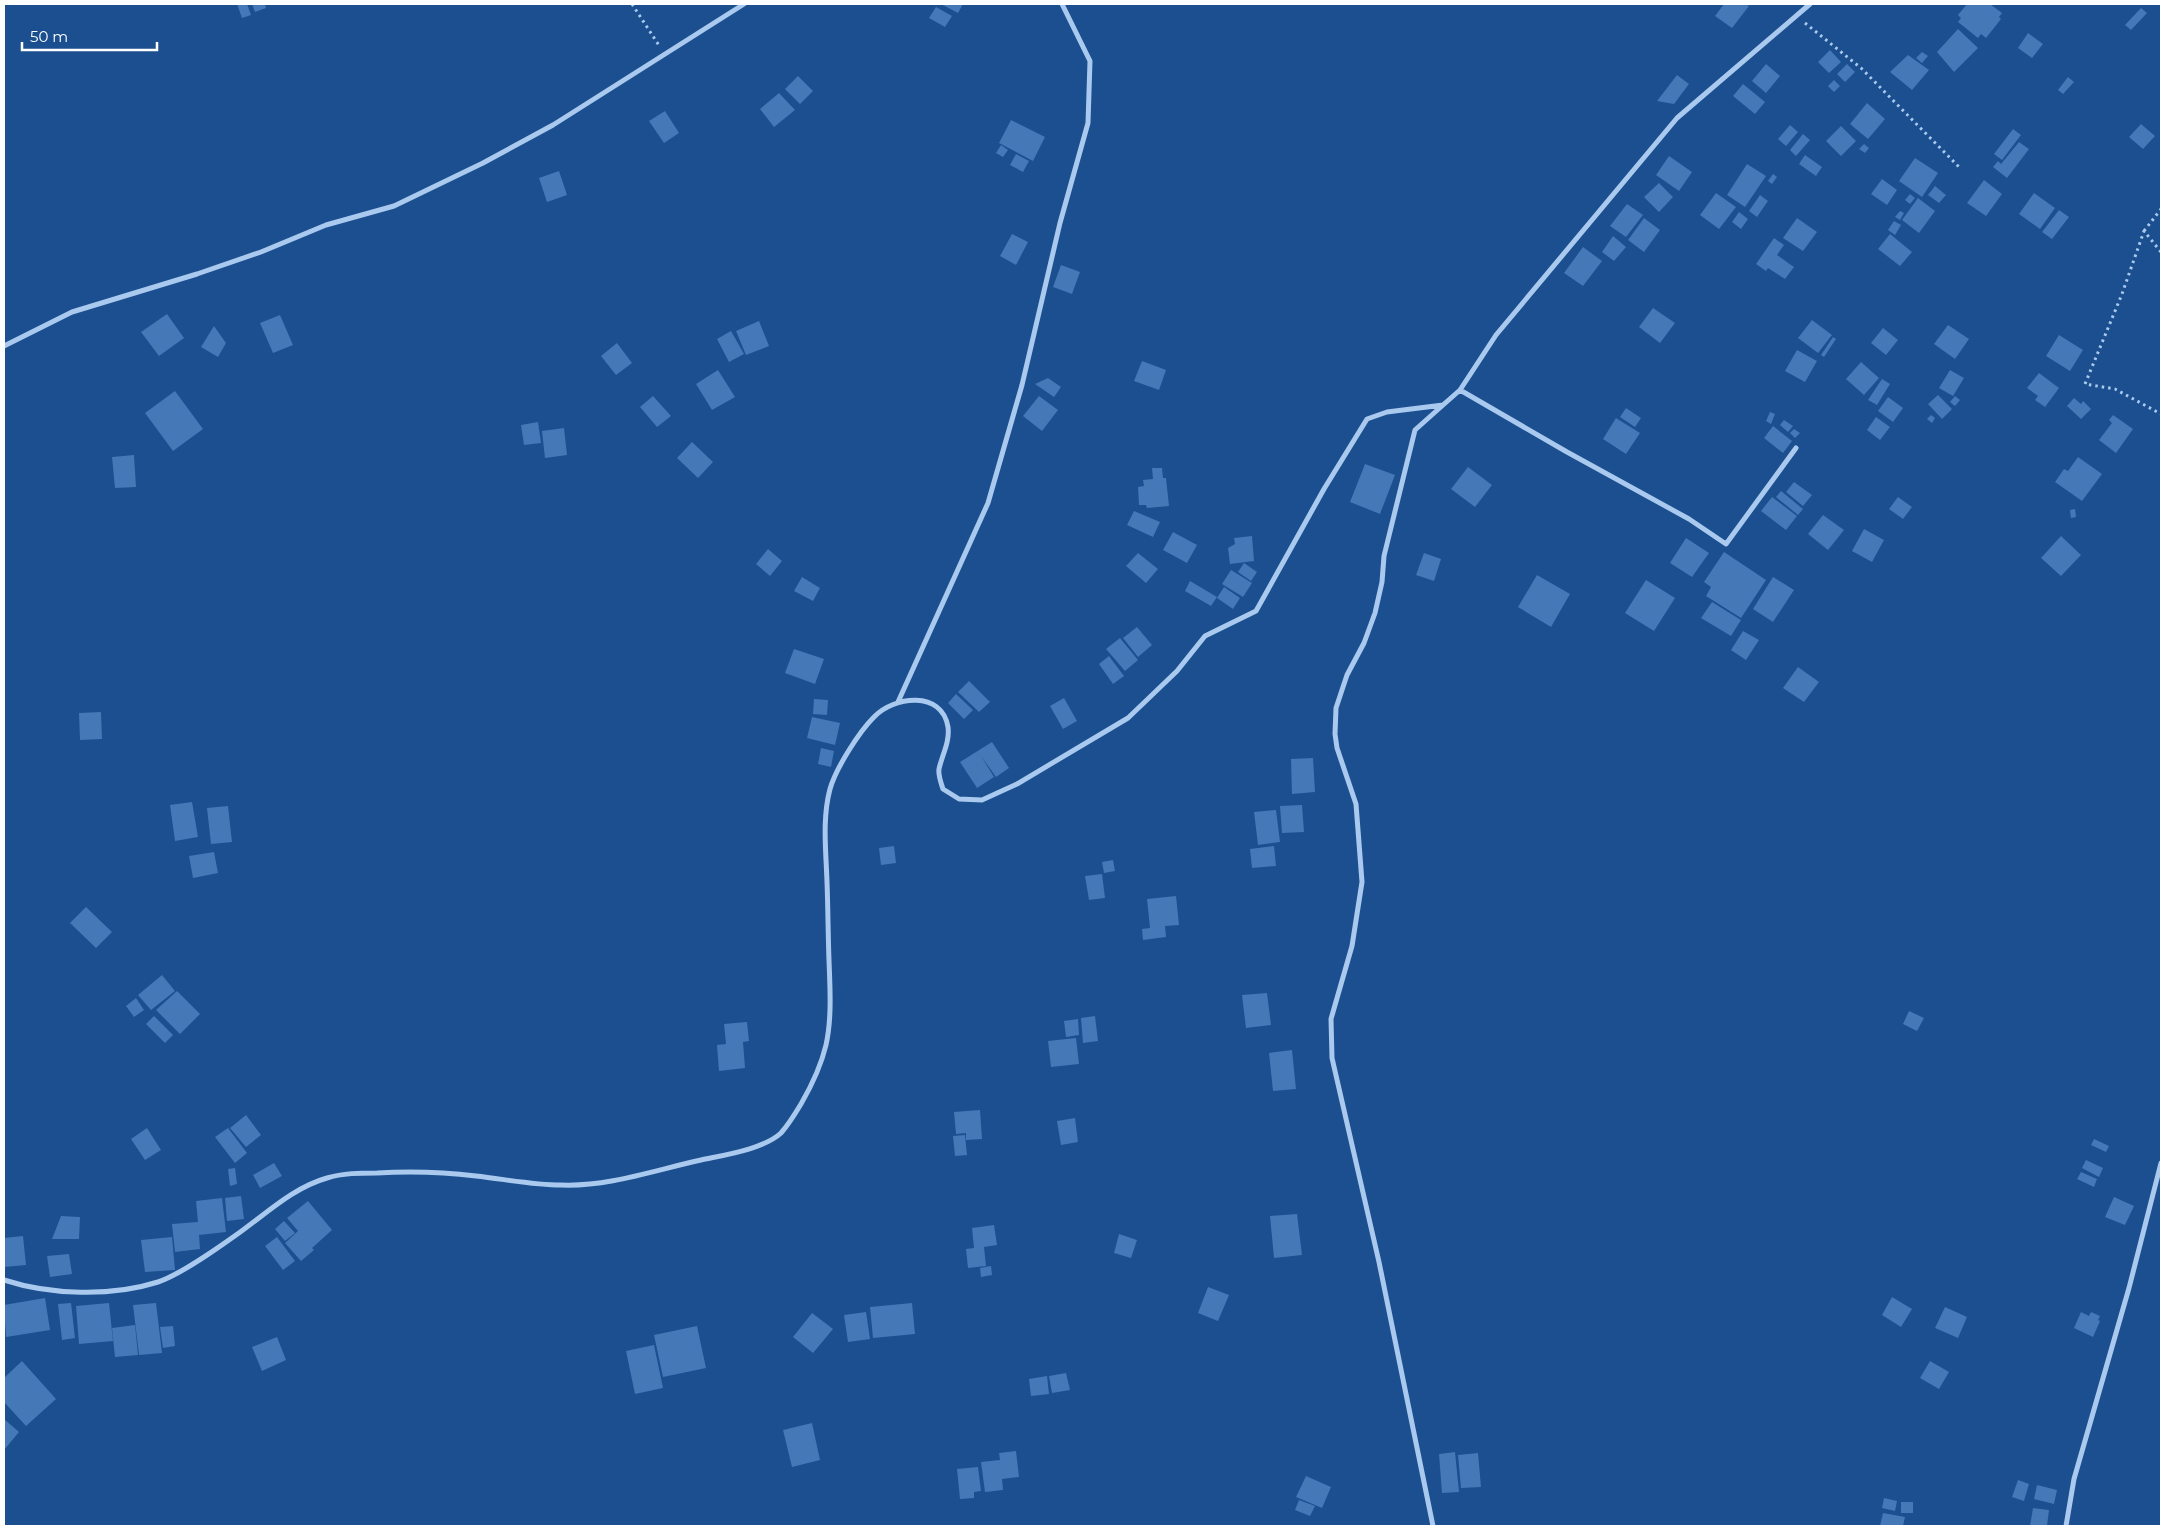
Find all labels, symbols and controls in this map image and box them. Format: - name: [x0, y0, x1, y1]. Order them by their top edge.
- scale bar: [22, 20, 158, 52]
- text: 50 m: [30, 27, 68, 46]

